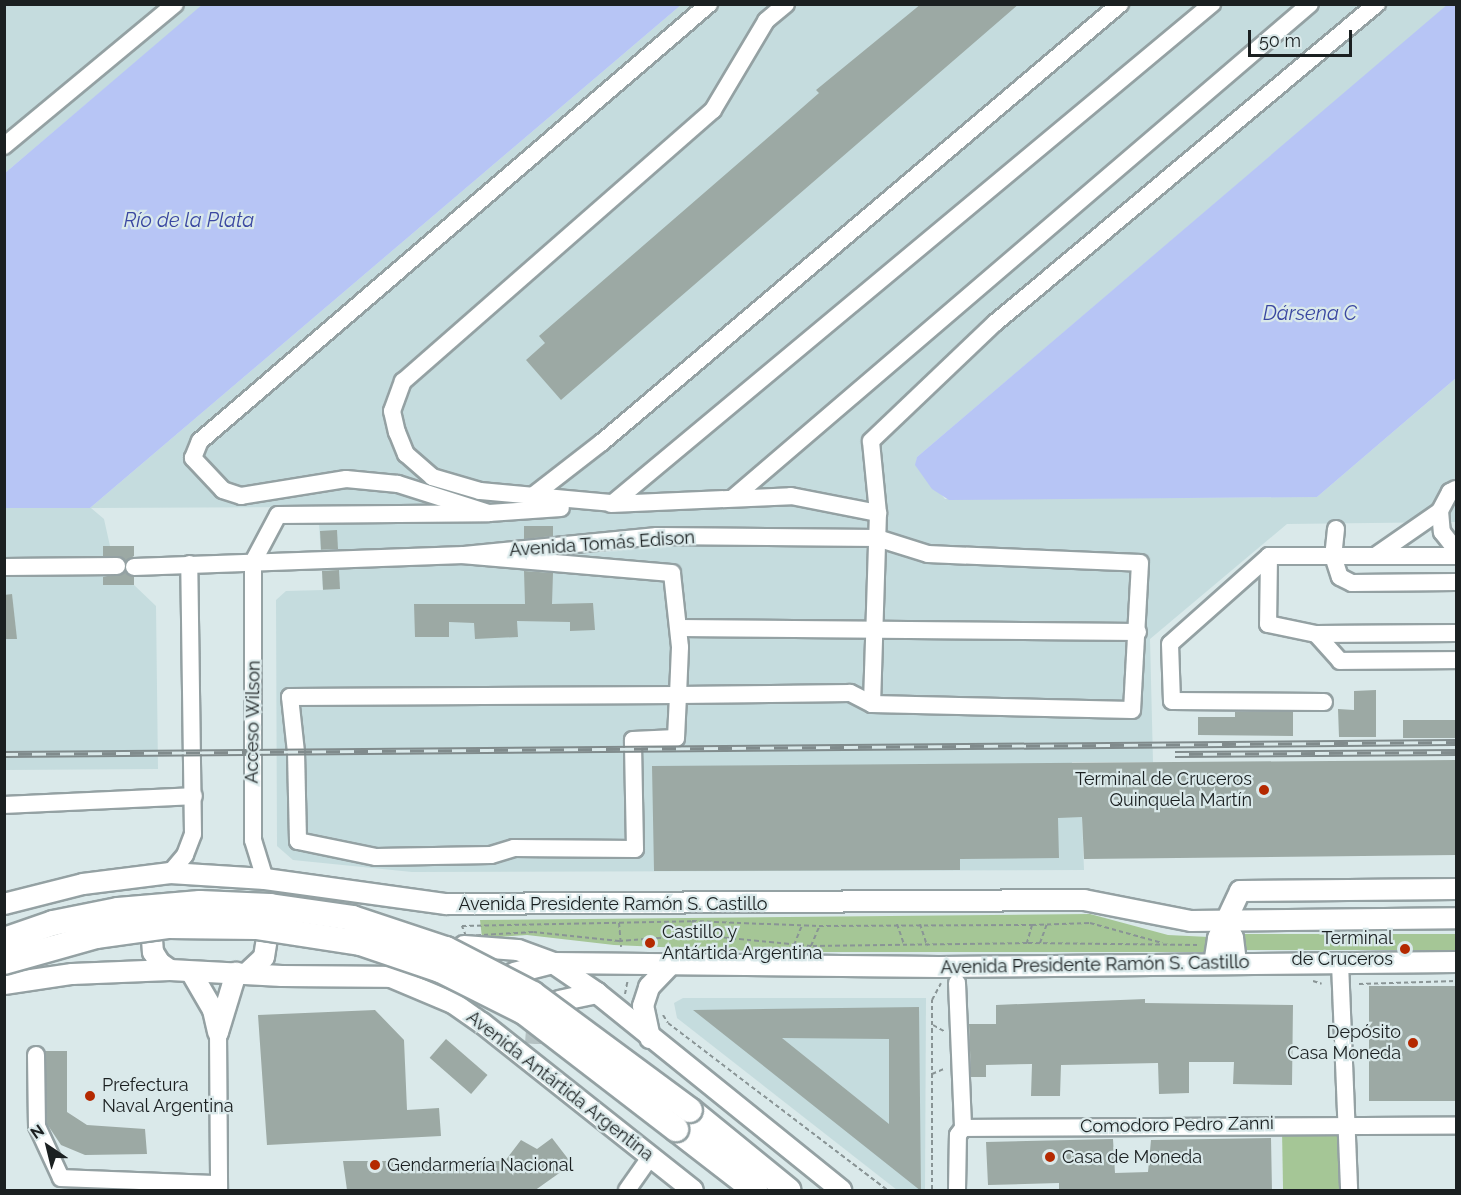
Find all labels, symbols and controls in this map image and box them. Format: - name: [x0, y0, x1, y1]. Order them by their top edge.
- scale bar: [1251, 18, 1354, 56]
- text: 50 m: [1259, 30, 1301, 51]
- water label: Río de la Plata: [124, 208, 254, 232]
- water label: Dársena C: [1263, 301, 1357, 325]
- street label: Avenida Tomás Edison: [508, 527, 696, 561]
- street label: Acceso Wilson: [241, 660, 265, 784]
- place label: Terminal de Cruceros Quinquela Martín: [1074, 769, 1252, 812]
- marker: Terminal de Cruceros Quinquela Martín: [1257, 783, 1271, 797]
- street label: Avenida Presidente Ramón S. Castillo: [458, 893, 768, 915]
- place label: Castillo y Antártida Argentina: [662, 922, 823, 964]
- place label: Terminal de Cruceros: [1292, 928, 1393, 970]
- marker: Castillo y Antártida Argentina: [643, 936, 657, 950]
- marker: Terminal de Cruceros: [1398, 942, 1412, 956]
- street label: Avenida Presidente Ramón S. Castillo: [940, 952, 1250, 978]
- street label: Avenida Antártida Argentina: [462, 1006, 658, 1166]
- place label: Depósito Casa Moneda: [1287, 1022, 1401, 1064]
- marker: Depósito Casa Moneda: [1406, 1036, 1420, 1050]
- place label: Prefectura Naval Argentina: [102, 1075, 235, 1118]
- marker: Prefectura Naval Argentina: [83, 1089, 97, 1103]
- street label: Comodoro Pedro Zanni: [1080, 1113, 1274, 1137]
- north arrow: [18, 1117, 78, 1177]
- text: N: [27, 1121, 48, 1143]
- place label: Casa de Moneda: [1062, 1146, 1202, 1168]
- marker: Casa de Moneda: [1043, 1150, 1057, 1164]
- place label: Gendarmería Nacional: [387, 1154, 573, 1176]
- marker: Gendarmería Nacional: [368, 1158, 382, 1172]

